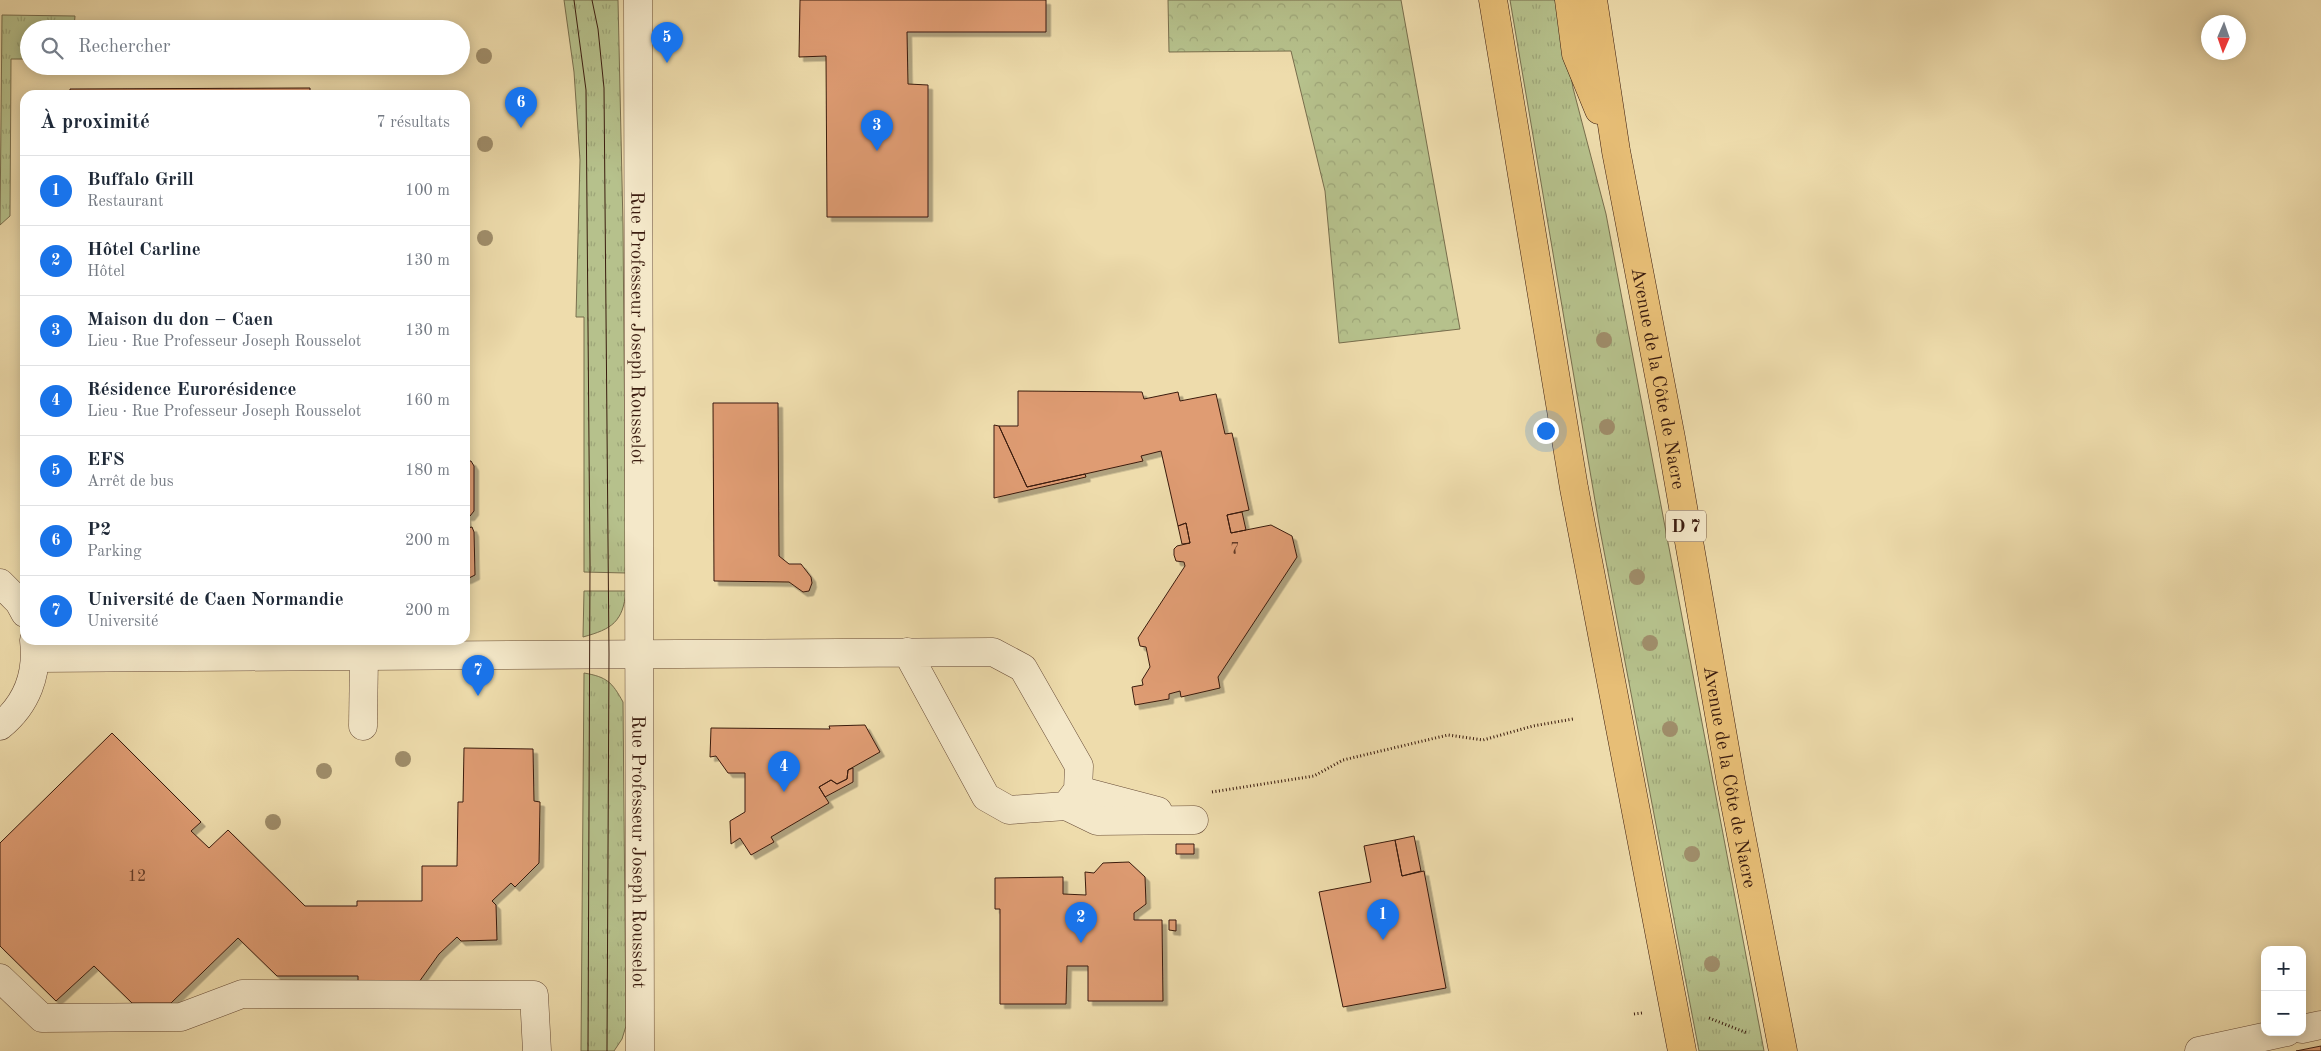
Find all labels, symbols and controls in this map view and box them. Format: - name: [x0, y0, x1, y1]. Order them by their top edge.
- north arrow: [2201, 15, 2246, 60]
- search box: [20, 20, 470, 75]
- pin: 5: [651, 22, 683, 63]
- icon: search: [38, 34, 66, 62]
- text: Rechercher: [78, 38, 171, 57]
- pin: 6: [505, 87, 537, 128]
- pin: 3: [861, 110, 893, 151]
- text: À proximité: [40, 112, 150, 133]
- text: 7 résultats: [376, 115, 450, 131]
- text: Buffalo Grill: [87, 171, 194, 190]
- text: 1: [51, 183, 61, 199]
- text: 100 m: [405, 183, 450, 199]
- street label: Rue Professeur Joseph Rousselot: [626, 191, 646, 465]
- text: Restaurant: [87, 194, 164, 210]
- text: Hôtel Carline: [87, 241, 201, 260]
- text: 2: [51, 253, 61, 269]
- text: 130 m: [405, 253, 450, 269]
- text: Hôtel: [87, 264, 125, 280]
- street label: Avenue de la Côte de Nacre: [1627, 266, 1687, 491]
- text: Maison du don – Caen: [87, 311, 273, 330]
- text: 3: [51, 323, 61, 339]
- text: 130 m: [405, 323, 450, 339]
- text: Lieu · Rue Professeur Joseph Rousselot: [87, 334, 361, 350]
- text: Résidence Eurorésidence: [87, 381, 297, 400]
- text: 4: [51, 393, 61, 409]
- text: 160 m: [405, 393, 450, 409]
- text: Lieu · Rue Professeur Joseph Rousselot: [87, 404, 361, 420]
- your location: [1533, 418, 1559, 444]
- text: EFS: [87, 451, 125, 470]
- text: 5: [51, 463, 61, 479]
- text: 180 m: [405, 463, 450, 479]
- text: Arrêt de bus: [87, 474, 174, 490]
- road number: D 7: [1666, 511, 1706, 542]
- text: P2: [87, 521, 111, 540]
- text: 6: [51, 533, 61, 549]
- text: 200 m: [405, 533, 450, 549]
- house number: 7: [1230, 542, 1240, 558]
- text: Parking: [87, 544, 142, 560]
- text: Université de Caen Normandie: [87, 591, 344, 610]
- text: 7: [51, 603, 61, 619]
- text: 200 m: [405, 603, 450, 619]
- text: Université: [87, 614, 158, 630]
- pin: 7: [462, 655, 494, 696]
- street label: Avenue de la Côte de Nacre: [1699, 665, 1758, 890]
- street label: Rue Professeur Joseph Rousselot: [627, 715, 647, 989]
- pin: 4: [768, 751, 800, 792]
- house number: 12: [128, 869, 146, 885]
- pin: 1: [1367, 899, 1399, 940]
- pin: 2: [1065, 902, 1097, 943]
- map controls: [2261, 946, 2306, 1036]
- button: +: [2261, 946, 2306, 991]
- button: −: [2261, 991, 2306, 1036]

